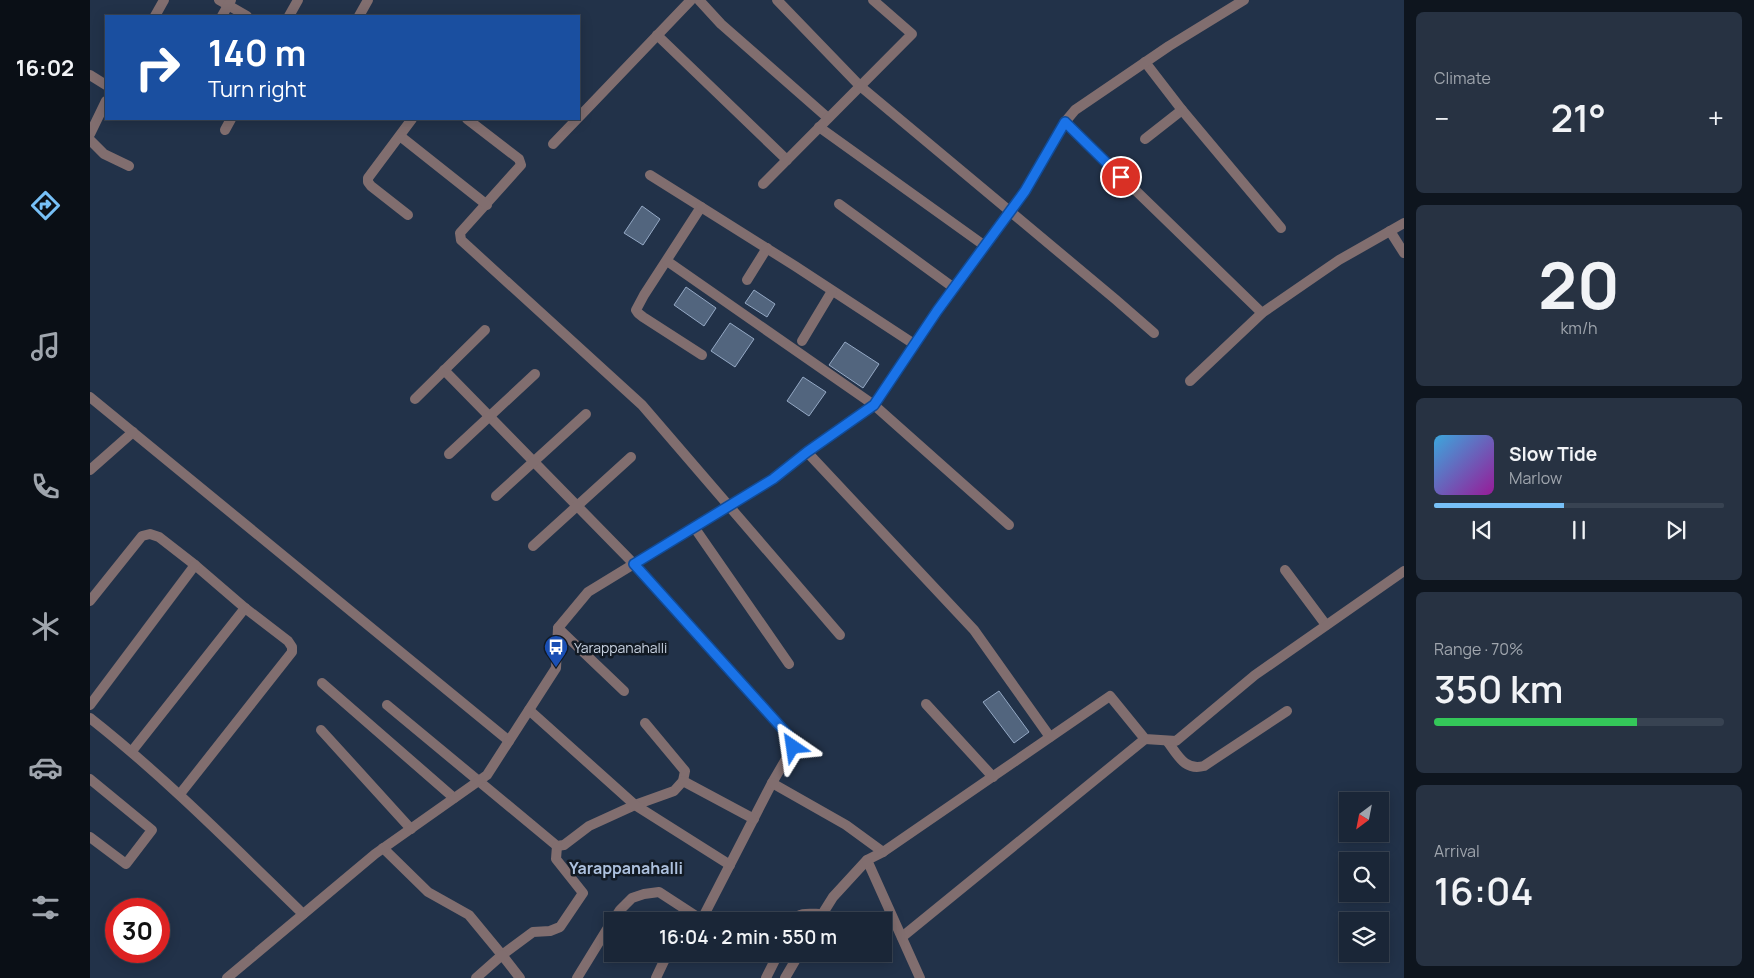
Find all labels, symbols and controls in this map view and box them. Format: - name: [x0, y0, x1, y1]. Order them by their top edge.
- text: 140 m: [208, 29, 306, 77]
- icon: right: [125, 35, 190, 100]
- text: 16:02: [16, 53, 74, 83]
- text: Climate: [1434, 67, 1491, 89]
- text: Turn right: [208, 74, 306, 104]
- text: 21°: [1551, 91, 1606, 143]
- text: −: [1434, 99, 1449, 137]
- text: +: [1708, 99, 1724, 137]
- pin: [1100, 156, 1142, 198]
- icon: arrive: [1107, 163, 1135, 191]
- icon: directions: [28, 188, 63, 223]
- text: 20: [1538, 240, 1620, 329]
- text: km/h: [1560, 317, 1598, 339]
- icon: music: [28, 329, 63, 364]
- text: Slow Tide: [1509, 441, 1597, 467]
- text: Marlow: [1509, 467, 1562, 489]
- icon: phone: [28, 469, 63, 504]
- icon: previous: [1468, 516, 1496, 544]
- icon: pause: [1565, 516, 1593, 544]
- icon: next: [1662, 516, 1690, 544]
- icon: climate: [28, 609, 63, 644]
- bus stop icon: Yarappanahalli: [543, 634, 569, 668]
- place label: Yarappanahalli: [574, 638, 667, 657]
- text: Range · 70%: [1434, 638, 1524, 660]
- text: 350 km: [1434, 662, 1563, 714]
- position arrow: [766, 720, 818, 772]
- icon: car: [28, 750, 63, 785]
- north arrow: [1339, 792, 1389, 842]
- map controls: [1339, 792, 1389, 962]
- text: Arrival: [1434, 840, 1480, 862]
- button: search: [1339, 852, 1389, 902]
- district label: Yarappanahalli: [569, 857, 683, 879]
- text: 16:04: [1434, 864, 1533, 916]
- icon: filters: [28, 890, 63, 925]
- speed limit sign: 30: [105, 898, 170, 963]
- button: layers: [1339, 912, 1389, 962]
- text: 16:04 · 2 min · 550 m: [659, 924, 837, 950]

